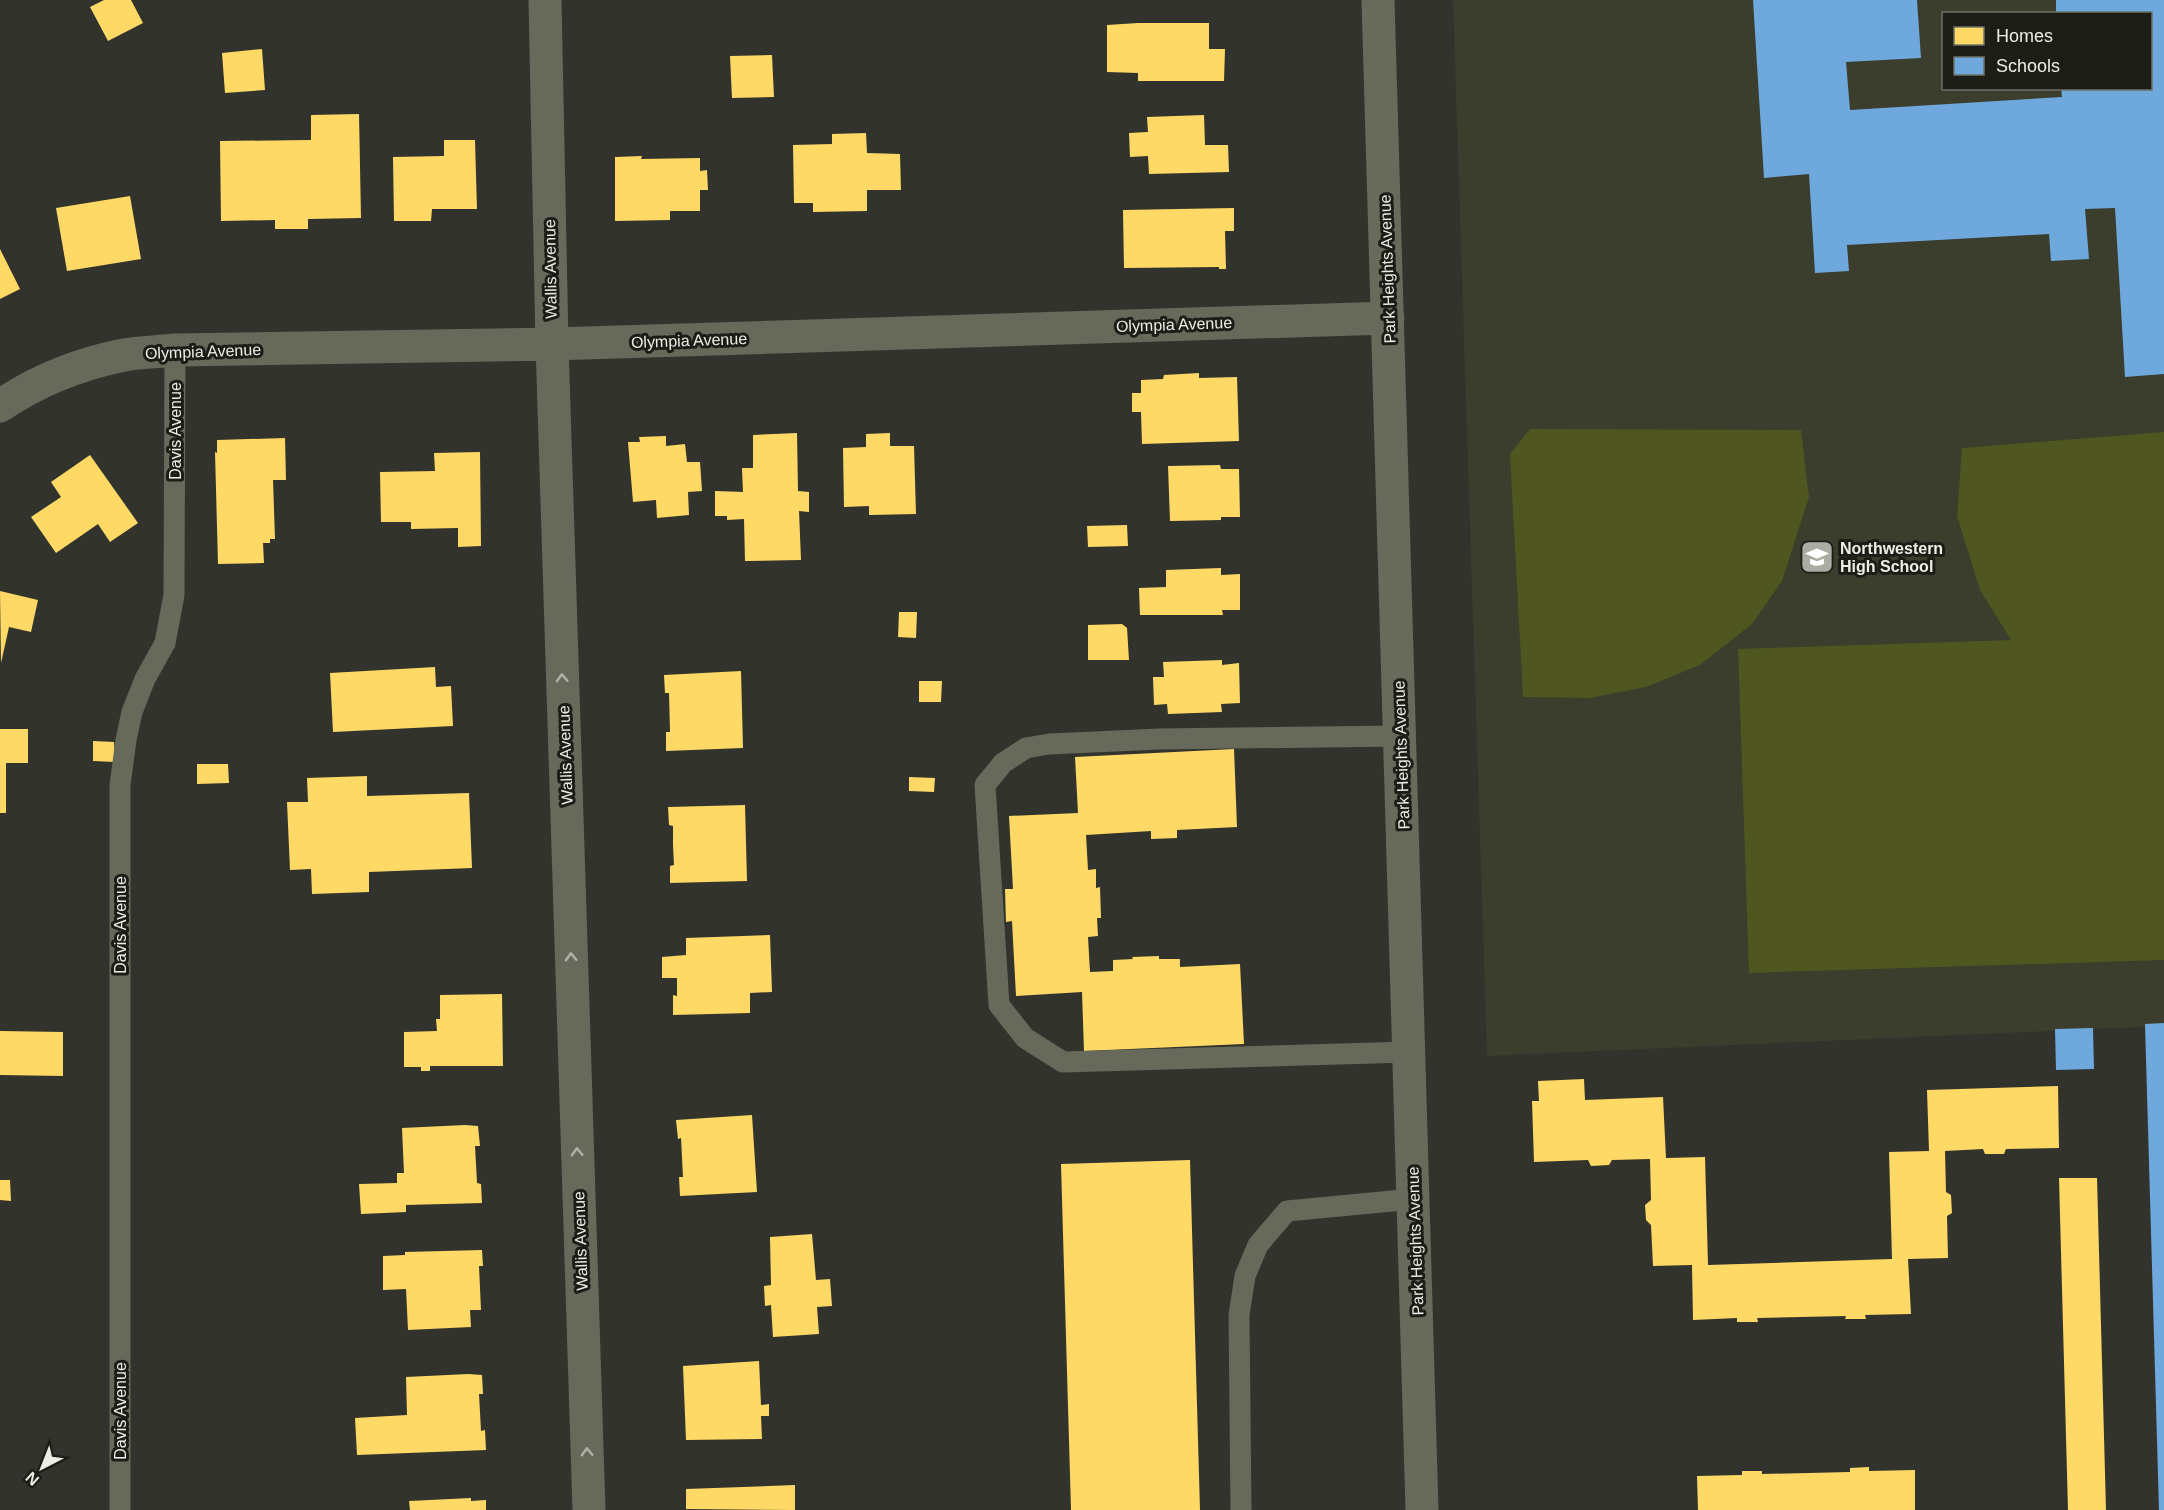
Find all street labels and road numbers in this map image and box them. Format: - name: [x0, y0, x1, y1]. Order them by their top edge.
- street label: Park Heights Avenue: [1376, 194, 1399, 344]
- street label: Wallis Avenue: [541, 219, 560, 319]
- street label: Olympia Avenue: [1116, 314, 1232, 335]
- street label: Olympia Avenue: [631, 330, 747, 351]
- street label: Olympia Avenue: [145, 341, 261, 362]
- street label: Davis Avenue: [167, 382, 184, 480]
- street label: Park Heights Avenue: [1390, 680, 1413, 830]
- street label: Wallis Avenue: [555, 705, 576, 805]
- street label: Davis Avenue: [112, 876, 129, 974]
- street label: Park Heights Avenue: [1404, 1166, 1427, 1316]
- street label: Wallis Avenue: [570, 1191, 591, 1291]
- street label: Davis Avenue: [112, 1362, 129, 1460]

